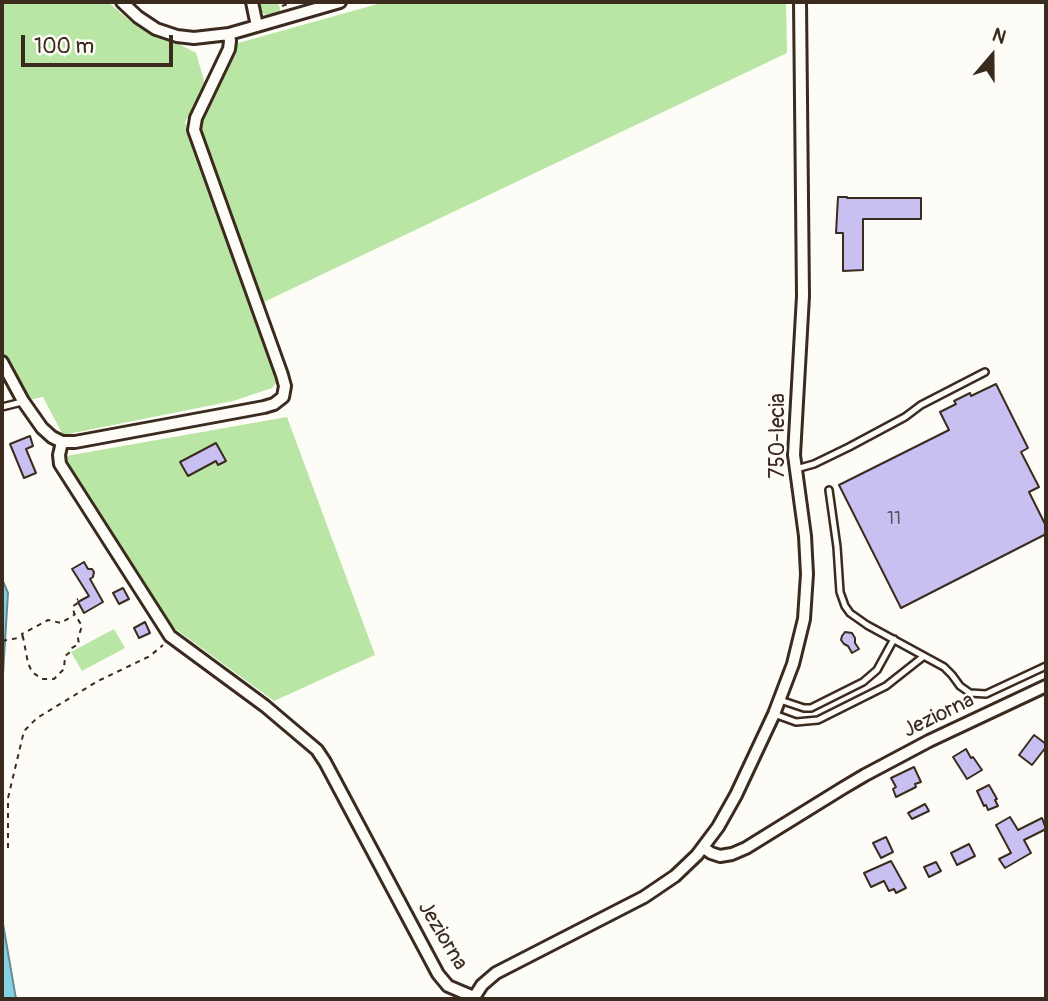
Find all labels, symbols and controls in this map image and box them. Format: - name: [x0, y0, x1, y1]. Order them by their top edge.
- scale bar: [24, 21, 177, 65]
- north arrow: [957, 21, 1027, 91]
- text: N: [989, 23, 1009, 50]
- text: 100 m: [34, 33, 94, 60]
- street label: 750-lecia: [766, 393, 792, 479]
- house number: 11: [887, 508, 901, 530]
- street label: Jeziorna: [900, 688, 978, 744]
- street label: Jeziorna: [412, 897, 472, 975]

